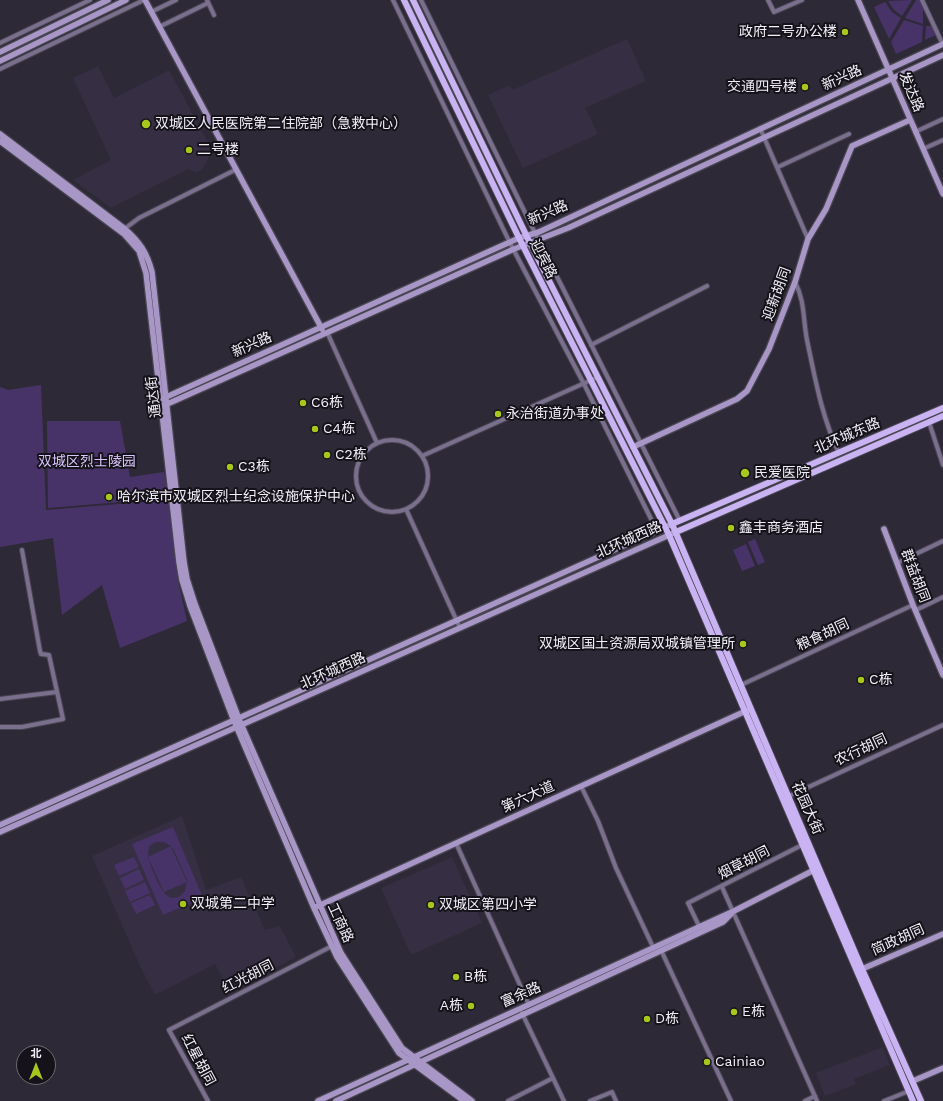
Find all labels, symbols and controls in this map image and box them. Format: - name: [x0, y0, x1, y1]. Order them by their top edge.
- place label: 政府二号办公楼: [739, 24, 837, 40]
- marker: 政府二号办公楼: [840, 27, 850, 37]
- street label: 新兴路: [819, 62, 865, 94]
- street label: 发达路: [895, 69, 927, 115]
- place label: 交通四号楼: [727, 79, 797, 95]
- marker: 交通四号楼: [800, 82, 810, 92]
- place label: 双城区人民医院第二住院部（急救中心）: [155, 116, 407, 132]
- marker: 双城区人民医院第二住院部（急救中心）: [140, 118, 152, 130]
- place label: 二号楼: [197, 142, 239, 158]
- marker: 二号楼: [184, 145, 194, 155]
- street label: 新兴路: [525, 197, 571, 229]
- street label: 迎宾路: [526, 236, 560, 282]
- street label: 迎新胡同: [760, 265, 794, 323]
- street label: 新兴路: [229, 329, 275, 361]
- street label: 通达街: [143, 375, 165, 419]
- place label: C6栋: [311, 395, 343, 411]
- marker: C6栋: [298, 398, 308, 408]
- place label: 永治街道办事处: [506, 406, 604, 422]
- marker: 永治街道办事处: [493, 409, 503, 419]
- street label: 北环城东路: [812, 415, 882, 457]
- place label: C4栋: [323, 421, 355, 437]
- marker: C4栋: [310, 424, 320, 434]
- place label: C2栋: [335, 447, 367, 463]
- marker: C2栋: [322, 450, 332, 460]
- park label: 双城区烈士陵园: [38, 454, 136, 470]
- place label: C3栋: [238, 459, 270, 475]
- marker: C3栋: [225, 462, 235, 472]
- place label: 民爱医院: [754, 465, 810, 481]
- marker: 民爱医院: [739, 467, 751, 479]
- place label: 哈尔滨市双城区烈士纪念设施保护中心: [117, 489, 355, 505]
- marker: 哈尔滨市双城区烈士纪念设施保护中心: [104, 492, 114, 502]
- street label: 北环城西路: [594, 518, 664, 562]
- place label: 鑫丰商务酒店: [739, 520, 823, 536]
- marker: 鑫丰商务酒店: [726, 523, 736, 533]
- street label: 群益胡同: [897, 547, 933, 605]
- street label: 粮食胡同: [794, 616, 852, 654]
- place label: 双城区国土资源局双城镇管理所: [539, 636, 735, 652]
- marker: 双城区国土资源局双城镇管理所: [738, 639, 748, 649]
- street label: 北环城西路: [298, 649, 368, 693]
- place label: C栋: [869, 672, 893, 688]
- marker: C栋: [856, 675, 866, 685]
- street label: 农行胡同: [832, 731, 890, 769]
- street label: 第六大道: [499, 778, 557, 816]
- street label: 花园大街: [788, 779, 826, 837]
- street label: 烟草胡同: [715, 843, 773, 883]
- place label: 双城第二中学: [191, 896, 275, 912]
- place label: 双城区第四小学: [439, 897, 537, 913]
- marker: 双城第二中学: [178, 899, 188, 909]
- street label: 工商路: [324, 900, 356, 946]
- marker: 双城区第四小学: [426, 900, 436, 910]
- street label: 简政胡同: [869, 921, 927, 959]
- street label: 红光胡同: [219, 957, 277, 997]
- place label: B栋: [464, 969, 487, 985]
- marker: B栋: [451, 972, 461, 982]
- street label: 富余路: [498, 979, 544, 1011]
- place label: A栋: [440, 998, 463, 1014]
- marker: A栋: [466, 1001, 476, 1011]
- place label: E栋: [742, 1004, 765, 1020]
- marker: E栋: [729, 1007, 739, 1017]
- place label: D栋: [655, 1011, 679, 1027]
- marker: D栋: [642, 1014, 652, 1024]
- street label: 红星胡同: [177, 1031, 219, 1089]
- north arrow: [16, 1045, 56, 1085]
- text: 北: [31, 1047, 42, 1060]
- place label: Cainiao: [715, 1054, 765, 1070]
- marker: Cainiao: [702, 1057, 712, 1067]

